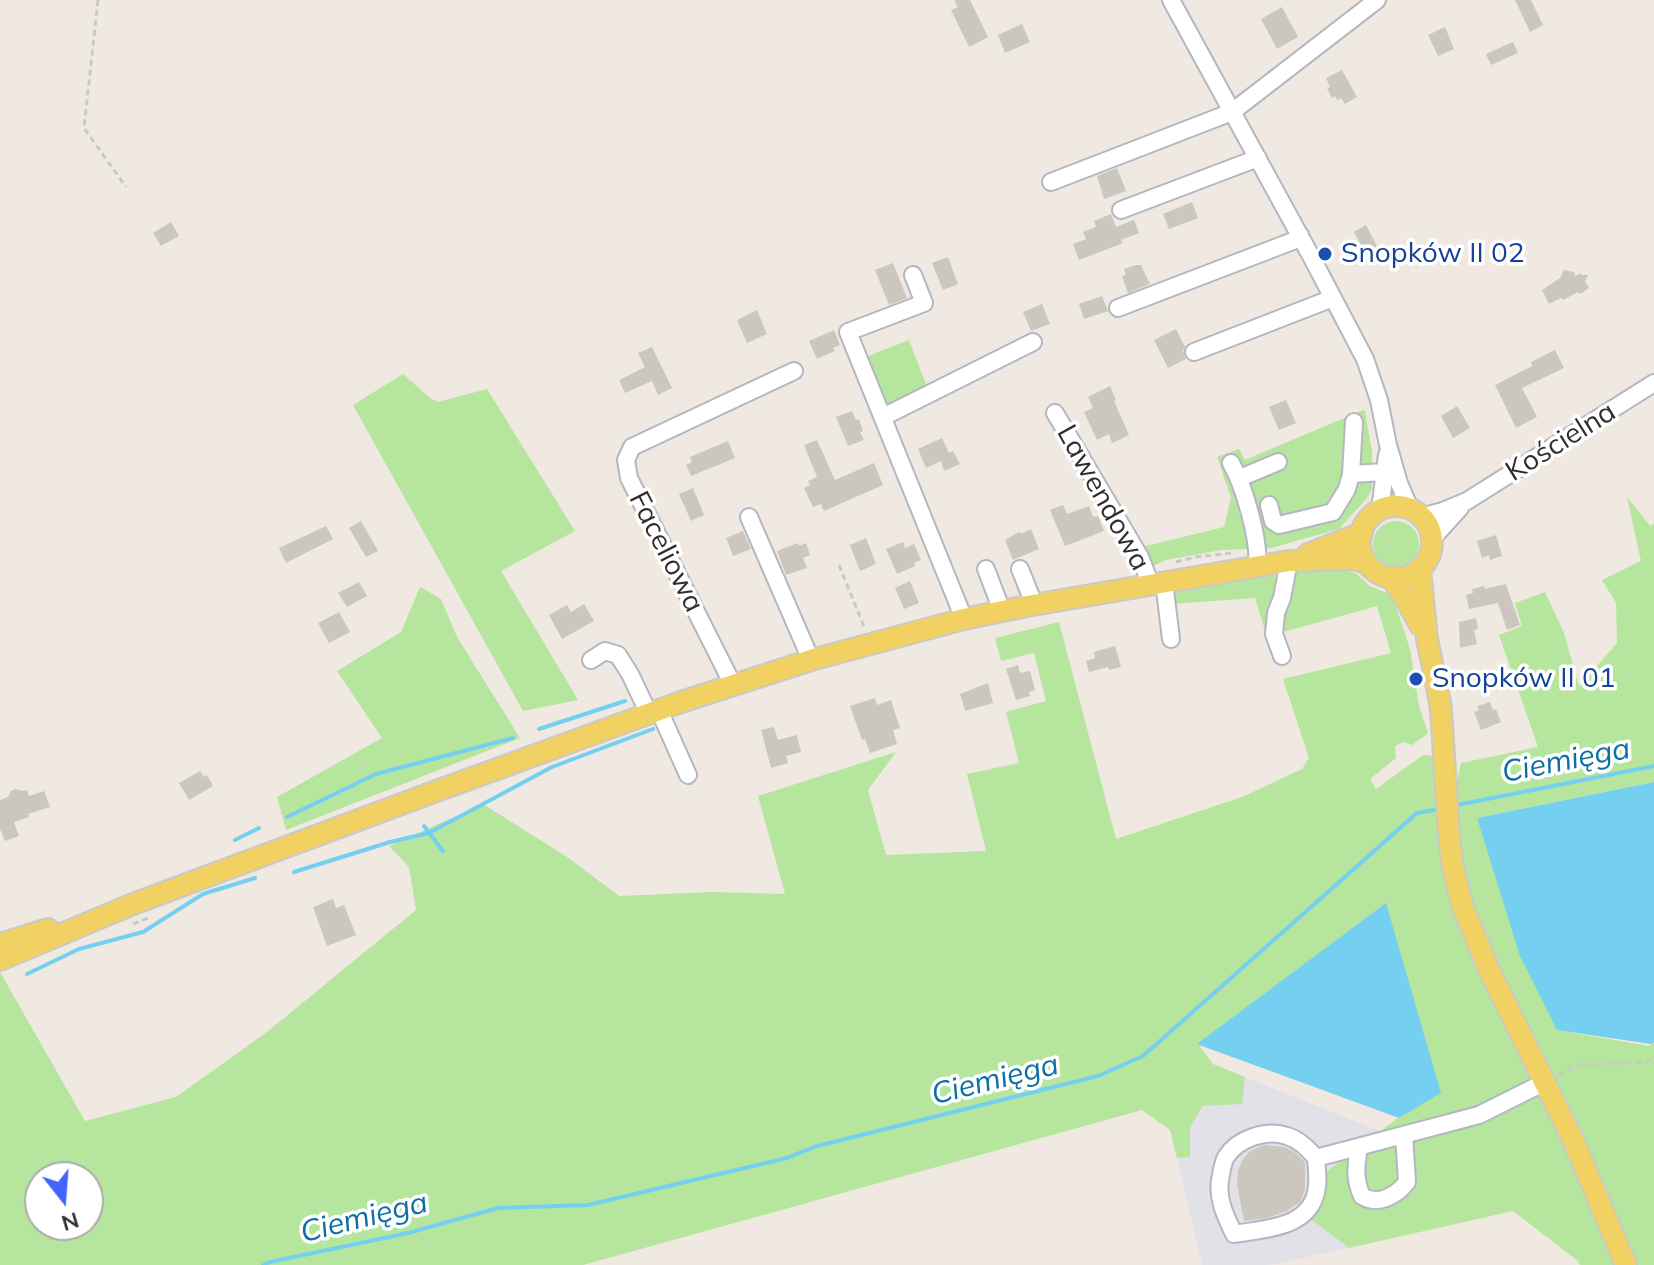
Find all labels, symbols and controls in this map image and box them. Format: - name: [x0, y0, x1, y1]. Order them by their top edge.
- place label: Snopków II 02: [1341, 237, 1525, 271]
- marker: Snopków II 02: [1316, 245, 1334, 263]
- street label: Kościelna: [1500, 395, 1622, 489]
- street label: Lawendowa: [1049, 419, 1157, 577]
- street label: Faceliowa: [621, 486, 711, 618]
- place label: Snopków II 01: [1432, 662, 1616, 696]
- marker: Snopków II 01: [1407, 670, 1425, 688]
- water label: Ciemięga: [1499, 731, 1633, 791]
- water label: Ciemięga: [928, 1047, 1062, 1113]
- north arrow: [24, 1161, 104, 1241]
- water label: Ciemięga: [297, 1185, 431, 1251]
- text: N: [58, 1206, 82, 1238]

